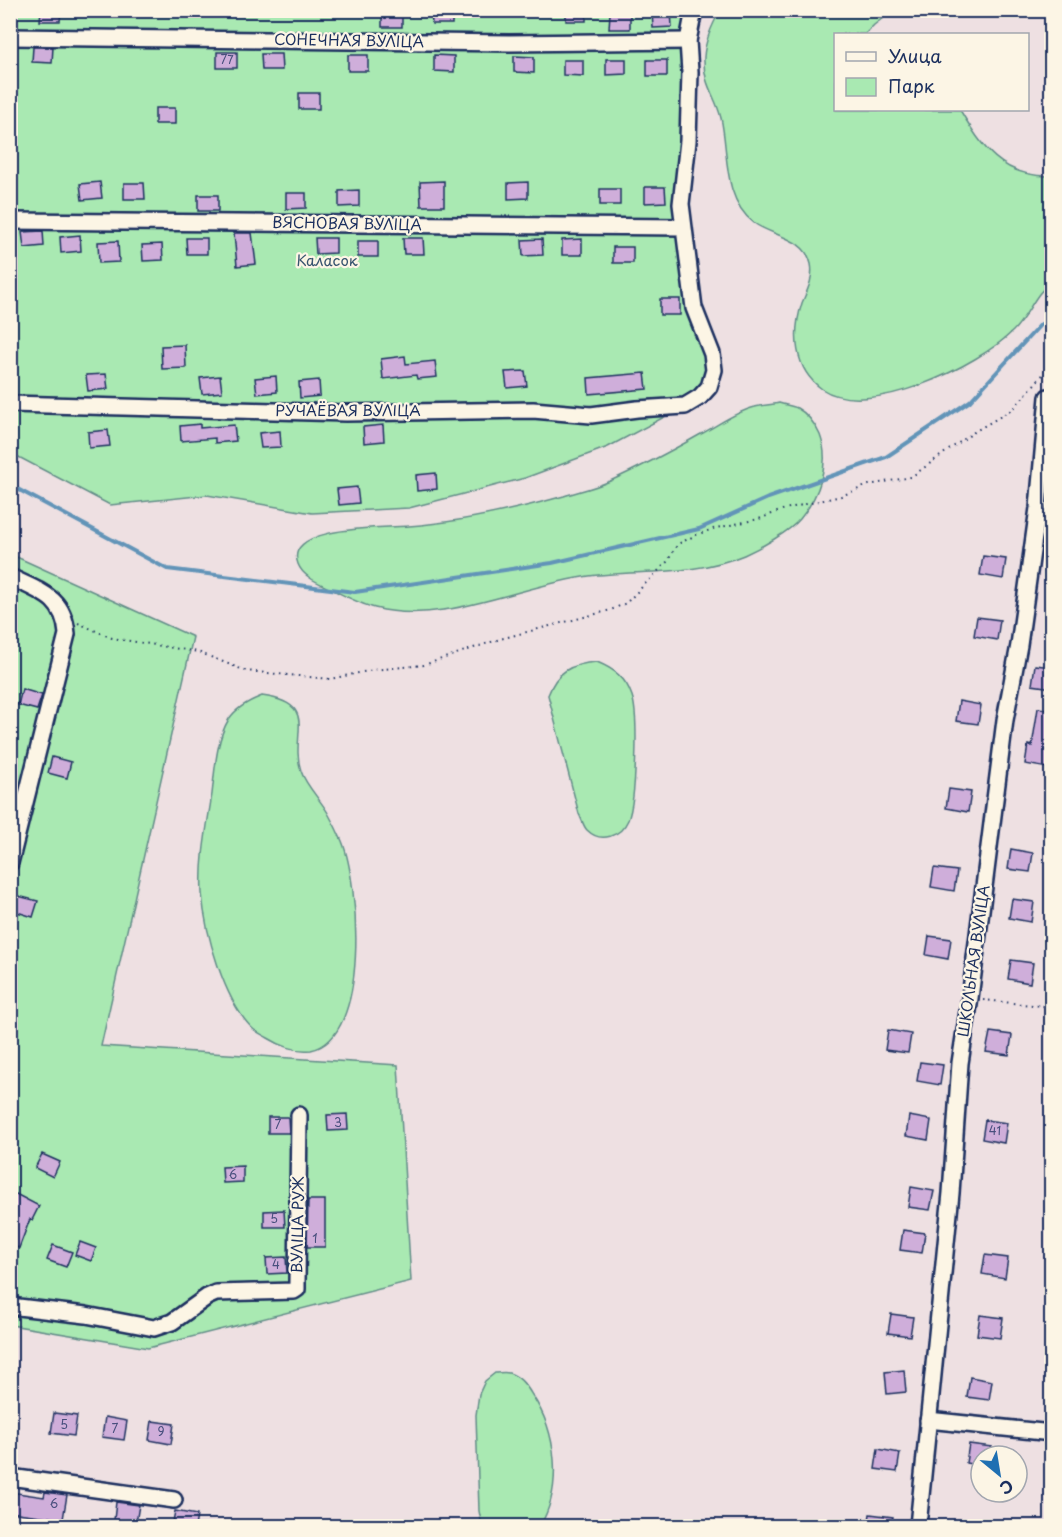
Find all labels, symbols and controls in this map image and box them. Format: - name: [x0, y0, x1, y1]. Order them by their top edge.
- street label: СОНЕЧНАЯ ВУЛІЦА: [274, 27, 424, 52]
- legend: [834, 33, 1029, 111]
- text: Улица: [888, 42, 942, 69]
- house number: 77: [220, 50, 234, 68]
- text: Парк: [888, 72, 935, 99]
- street label: ВЯСНОВАЯ ВУЛІЦА: [272, 210, 422, 235]
- park label: Каласок: [296, 248, 358, 271]
- street label: РУЧАЁВАЯ ВУЛІЦА: [275, 398, 421, 421]
- street label: ШКОЛЬНАЯ ВУЛІЦА: [950, 883, 995, 1038]
- house number: 3: [334, 1113, 342, 1131]
- house number: 7: [275, 1115, 282, 1133]
- house number: 41: [989, 1121, 1001, 1139]
- house number: 6: [229, 1165, 237, 1183]
- street label: ВУЛІЦА РУЖ: [284, 1176, 309, 1274]
- house number: 5: [270, 1209, 278, 1227]
- house number: 1: [312, 1229, 318, 1247]
- house number: 4: [272, 1255, 280, 1273]
- house number: 5: [60, 1415, 68, 1433]
- house number: 7: [112, 1419, 119, 1437]
- house number: 9: [157, 1422, 165, 1440]
- north arrow: [969, 1444, 1029, 1504]
- text: С: [996, 1474, 1018, 1501]
- house number: 6: [50, 1494, 58, 1512]

